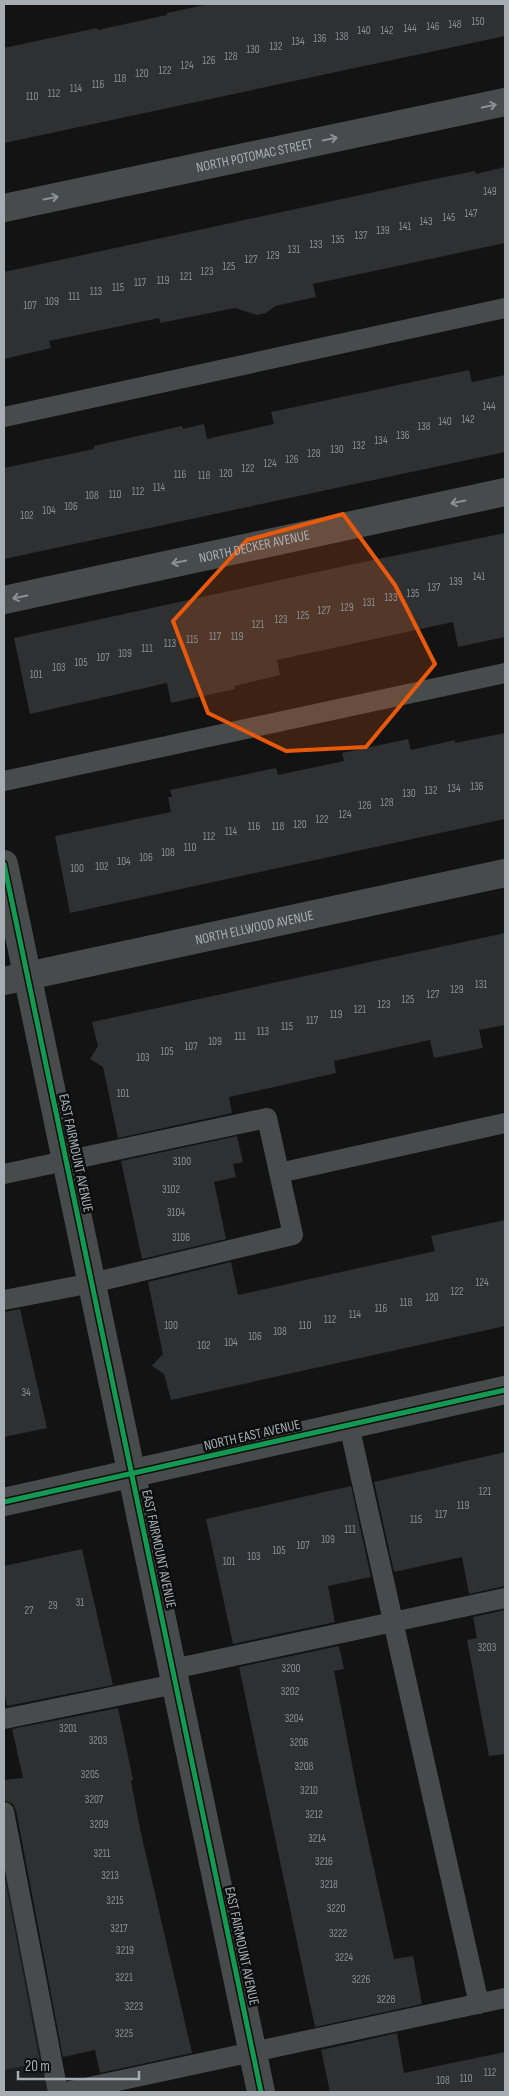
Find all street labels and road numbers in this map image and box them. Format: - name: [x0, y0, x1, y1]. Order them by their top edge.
- street label: NORTH POTOMAC STREET: [195, 134, 315, 176]
- street label: NORTH DECKER AVENUE: [197, 526, 311, 566]
- street label: NORTH ELLWOOD AVENUE: [194, 906, 315, 948]
- street label: EAST FAIRMOUNT AVENUE: [55, 1092, 97, 1214]
- street label: NORTH EAST AVENUE: [202, 1416, 302, 1454]
- street label: EAST FAIRMOUNT AVENUE: [138, 1488, 180, 1610]
- street label: EAST FAIRMOUNT AVENUE: [221, 1885, 263, 2007]

